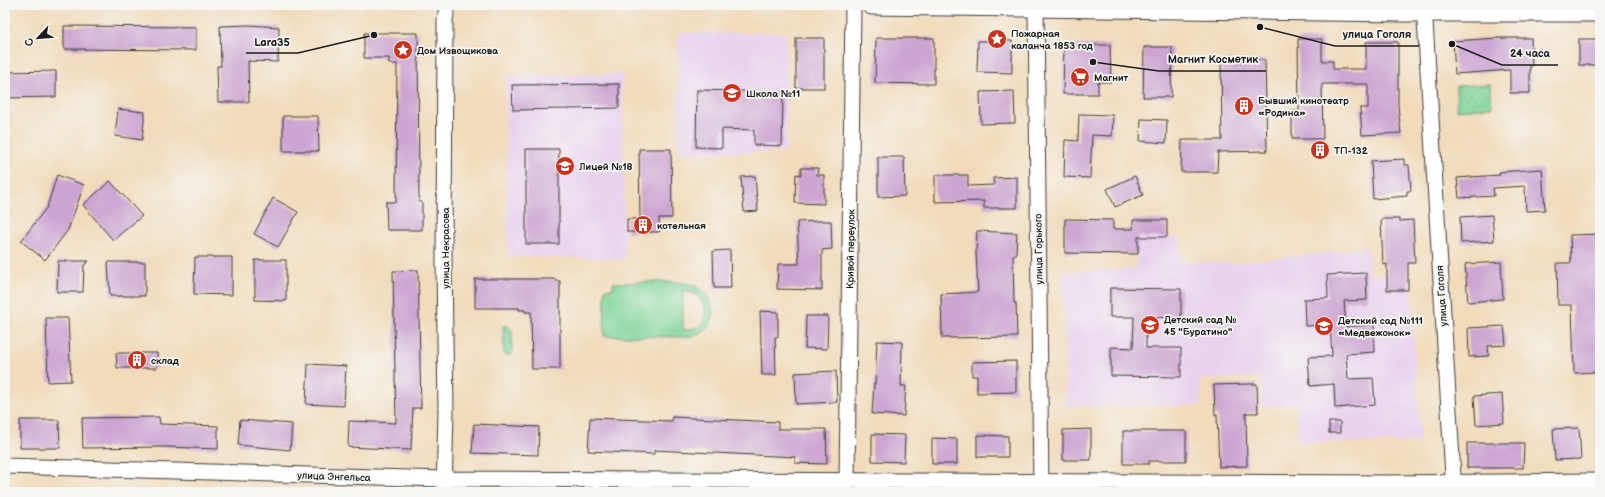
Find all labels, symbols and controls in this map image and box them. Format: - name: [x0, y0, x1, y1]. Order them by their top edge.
- north arrow: [18, 18, 58, 58]
- callout: улица Гоголя: [1335, 23, 1419, 46]
- place icon: Пожарная каланча 1853 год: [986, 28, 1008, 50]
- place label: Пожарная каланча 1853 год: [1011, 28, 1093, 52]
- text: улица Гоголя: [1343, 28, 1411, 41]
- callout: Lara35: [246, 30, 298, 53]
- text: С: [22, 36, 37, 48]
- text: Lara35: [254, 36, 290, 49]
- place icon: Дом Извощикова: [392, 39, 414, 61]
- callout: 24 часа: [1502, 42, 1558, 65]
- place label: Дом Извощикова: [417, 45, 498, 57]
- text: 24 часа: [1510, 47, 1551, 60]
- callout: Магнит Косметик: [1159, 48, 1266, 71]
- text: Магнит Косметик: [1168, 53, 1258, 66]
- supermarket icon: Магнит: [1069, 66, 1091, 88]
- place label: Магнит: [1094, 72, 1129, 84]
- school or university icon: Школа №11: [721, 82, 743, 104]
- place label: Школа №11: [746, 88, 800, 100]
- building icon: Бывший кинотеатр «Родина»: [1233, 95, 1255, 117]
- place label: Бывший кинотеатр «Родина»: [1258, 95, 1349, 119]
- building icon: ТП-132: [1309, 139, 1331, 161]
- place label: ТП-132: [1334, 145, 1368, 157]
- school or university icon: Лицей №18: [554, 155, 576, 177]
- place label: Лицей №18: [578, 161, 633, 173]
- street label: улица Некрасова: [440, 207, 452, 289]
- street label: Кривой переулок: [844, 208, 858, 289]
- street label: улица Горького: [1032, 213, 1046, 285]
- building icon: котельная: [632, 214, 654, 236]
- place label: котельная: [657, 220, 706, 232]
- street label: улица Гоголя: [1434, 265, 1450, 327]
- school or university icon: Детский сад № 45 "Буратино": [1139, 314, 1161, 336]
- place label: Детский сад № 45 "Буратино": [1164, 314, 1236, 338]
- school or university icon: Детский сад №111 «Медвежонок»: [1313, 315, 1335, 337]
- place label: Детский сад №111 «Медвежонок»: [1338, 315, 1423, 339]
- building icon: склад: [126, 349, 148, 371]
- place label: склад: [151, 355, 179, 367]
- street label: улица Энгельса: [297, 470, 371, 484]

